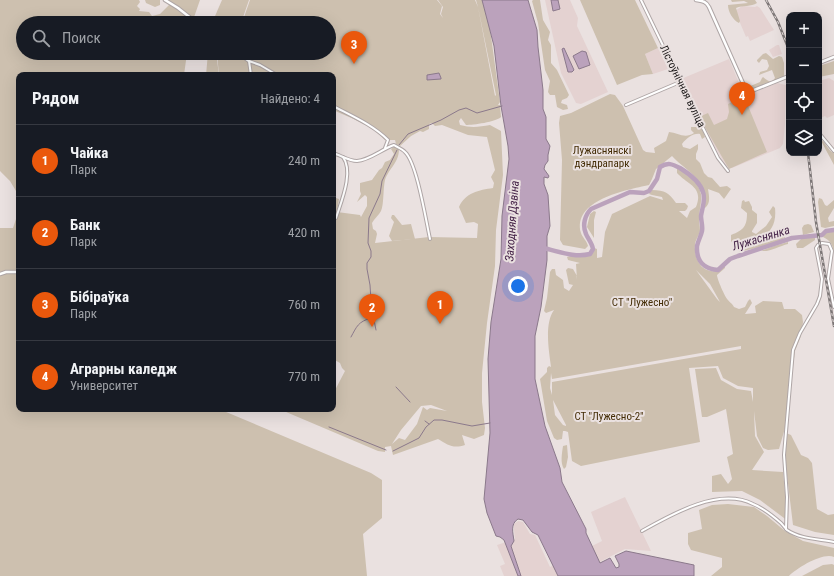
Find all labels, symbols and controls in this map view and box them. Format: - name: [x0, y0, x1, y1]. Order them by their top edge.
- map controls: [786, 12, 822, 156]
- button: +: [786, 12, 822, 48]
- search box: [16, 16, 336, 60]
- icon: search: [30, 27, 52, 49]
- text: Поиск: [62, 29, 101, 47]
- pin: 3: [341, 31, 367, 64]
- street label: Лістоўнічная вуліца: [657, 43, 708, 130]
- button: −: [786, 48, 822, 84]
- pin: 4: [729, 82, 755, 115]
- button: locate: [786, 84, 822, 120]
- text: Рядом: [32, 88, 79, 108]
- text: Найдено: 4: [260, 91, 320, 106]
- button: layers: [786, 120, 822, 156]
- text: Чайка: [70, 144, 108, 162]
- park label: Лужаснянскі дэндрапарк: [573, 144, 631, 170]
- text: 1: [42, 153, 48, 168]
- text: 240 m: [288, 153, 320, 168]
- text: Парк: [70, 162, 97, 177]
- water label: Заходняя Дзвіна: [502, 180, 522, 262]
- text: Банк: [70, 216, 100, 234]
- water label: Лужаснянка: [730, 223, 791, 254]
- text: 2: [42, 225, 48, 240]
- text: 420 m: [288, 225, 320, 240]
- text: Парк: [70, 234, 97, 249]
- your location: [508, 276, 528, 296]
- text: Бібіраўка: [70, 288, 129, 306]
- pin: 1: [427, 291, 453, 324]
- pin: 2: [359, 294, 385, 327]
- park label: СТ "Лужесно": [612, 296, 672, 309]
- text: 3: [42, 297, 48, 312]
- text: 760 m: [288, 297, 320, 312]
- text: Парк: [70, 306, 97, 321]
- text: Аграрны каледж: [70, 360, 177, 378]
- text: 4: [42, 369, 48, 384]
- text: 770 m: [288, 369, 320, 384]
- text: Университет: [70, 378, 138, 393]
- park label: СТ "Лужесно-2": [574, 410, 644, 423]

